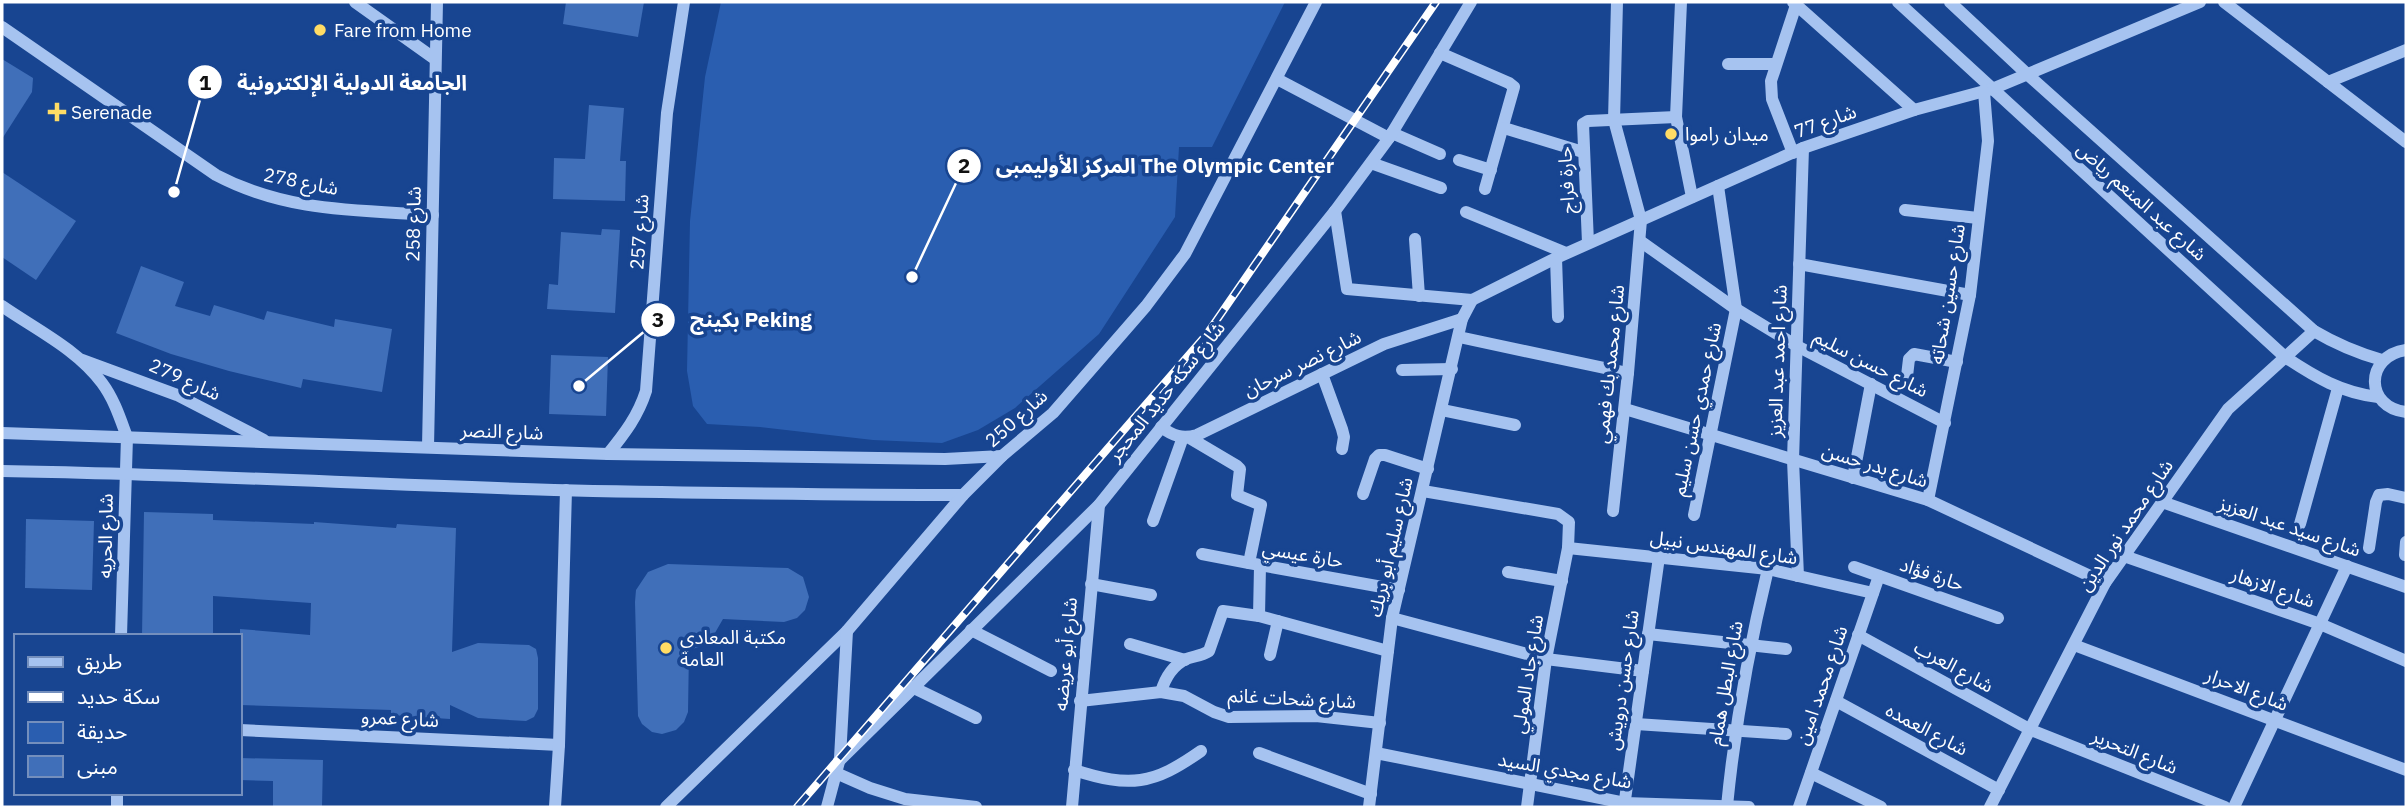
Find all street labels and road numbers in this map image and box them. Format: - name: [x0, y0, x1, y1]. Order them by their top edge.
- street label: شارع 77: [1791, 99, 1860, 145]
- street label: شارع عبد المنعم رياض: [2070, 136, 2212, 268]
- street label: حارة فراج: [1552, 146, 1582, 214]
- street label: شارع 278: [261, 162, 340, 202]
- street label: شارع 258: [400, 186, 428, 262]
- street label: شارع 257: [624, 193, 656, 271]
- street label: شارع حسين شحاته: [1924, 222, 1972, 366]
- street label: شارع محمد بك فهمي: [1589, 283, 1633, 445]
- street label: شارع احمد عبد العزيز: [1762, 284, 1794, 439]
- street label: شارع سكه حديد المحجر: [1101, 316, 1231, 468]
- street label: شارع حمدي حسن سليم: [1666, 320, 1729, 499]
- street label: شارع نصر سرحان: [1239, 324, 1366, 404]
- street label: شارع حسن سليم: [1808, 324, 1932, 405]
- street label: شارع 279: [145, 353, 224, 407]
- street label: شارع 250: [980, 384, 1054, 454]
- street label: شارع النصر: [459, 418, 544, 446]
- street label: شارع بدر حسن: [1819, 438, 1931, 494]
- street label: شارع محمد نور الدين: [2072, 455, 2180, 597]
- street label: شارع سليم أبو بريك: [1362, 475, 1421, 620]
- street label: شارع سيد عبد العزيز: [2214, 490, 2364, 563]
- street label: شارع الحريه: [92, 493, 120, 579]
- street label: شارع المهندس نبيل: [1649, 525, 1799, 571]
- street label: حارة عيسي: [1260, 535, 1345, 576]
- street label: حارة فؤاد: [1897, 552, 1967, 596]
- street label: شارع الازهار: [2226, 561, 2318, 614]
- street label: شارع أبو عريضه: [1048, 596, 1084, 712]
- street label: شارع حسن درويش: [1600, 608, 1646, 752]
- street label: شارع جاد المولي: [1506, 613, 1552, 736]
- street label: شارع البطل همام: [1702, 619, 1751, 748]
- street label: شارع محمد امين: [1789, 622, 1855, 748]
- street label: شارع العرب: [1909, 634, 1998, 699]
- street label: شارع الاحرار: [2201, 662, 2292, 718]
- street label: شارع شحات غانم: [1227, 683, 1357, 716]
- street label: شارع العمده: [1881, 697, 1972, 762]
- street label: شارع عمرو: [360, 704, 440, 734]
- street label: شارع التحرير: [2087, 723, 2181, 781]
- street label: شارع مجدي السيد: [1496, 746, 1634, 797]

